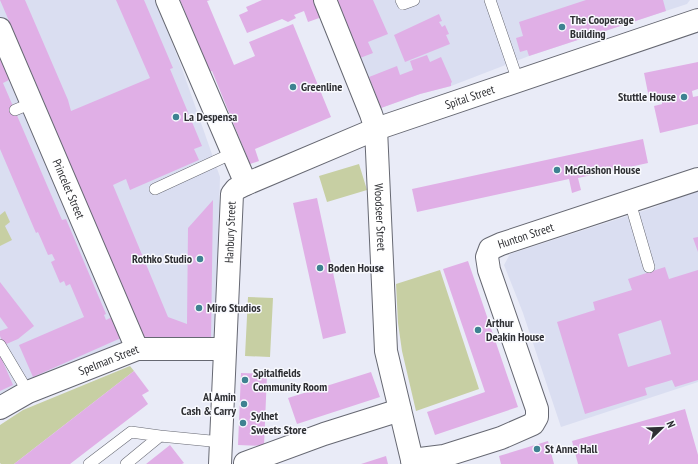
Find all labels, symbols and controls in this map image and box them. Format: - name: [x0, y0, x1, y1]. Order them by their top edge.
- place label: The Cooperage Building: [570, 12, 634, 41]
- marker: The Cooperage Building: [557, 22, 567, 32]
- place label: Greenline: [301, 79, 342, 94]
- street label: Spital Street: [443, 81, 497, 112]
- marker: Greenline: [288, 82, 298, 92]
- place label: Stuttle House: [618, 89, 676, 104]
- marker: Stuttle House: [679, 92, 689, 102]
- place label: La Despensa: [184, 109, 237, 124]
- marker: La Despensa: [171, 112, 181, 122]
- street label: Princelet Street: [49, 156, 89, 222]
- place label: McGlashon House: [565, 162, 640, 177]
- marker: McGlashon House: [552, 165, 562, 175]
- street label: Woodseer Street: [371, 183, 390, 252]
- street label: Hanbury Street: [221, 200, 239, 263]
- street label: Hunton Street: [496, 219, 556, 252]
- place label: Rothko Studio: [132, 251, 193, 266]
- marker: Rothko Studio: [195, 254, 205, 264]
- place label: Boden House: [328, 260, 384, 275]
- marker: Boden House: [315, 263, 325, 273]
- place label: Miro Studios: [207, 300, 261, 315]
- marker: Miro Studios: [194, 303, 204, 313]
- place label: Arthur Deakin House: [485, 315, 544, 344]
- marker: Arthur Deakin House: [473, 325, 483, 335]
- street label: Spelman Street: [76, 341, 141, 378]
- place label: Spitalfields Community Room: [253, 365, 327, 394]
- marker: Spitalfields Community Room: [240, 375, 250, 385]
- place label: Al Amin Cash & Carry: [181, 389, 236, 418]
- marker: Al Amin Cash & Carry: [239, 399, 249, 409]
- place label: Sylhet Sweets Store: [251, 408, 307, 437]
- north arrow: [642, 408, 682, 448]
- marker: Sylhet Sweets Store: [238, 418, 248, 428]
- text: N: [664, 419, 679, 430]
- place label: St Anne Hall: [545, 441, 597, 456]
- marker: St Anne Hall: [532, 444, 542, 454]

